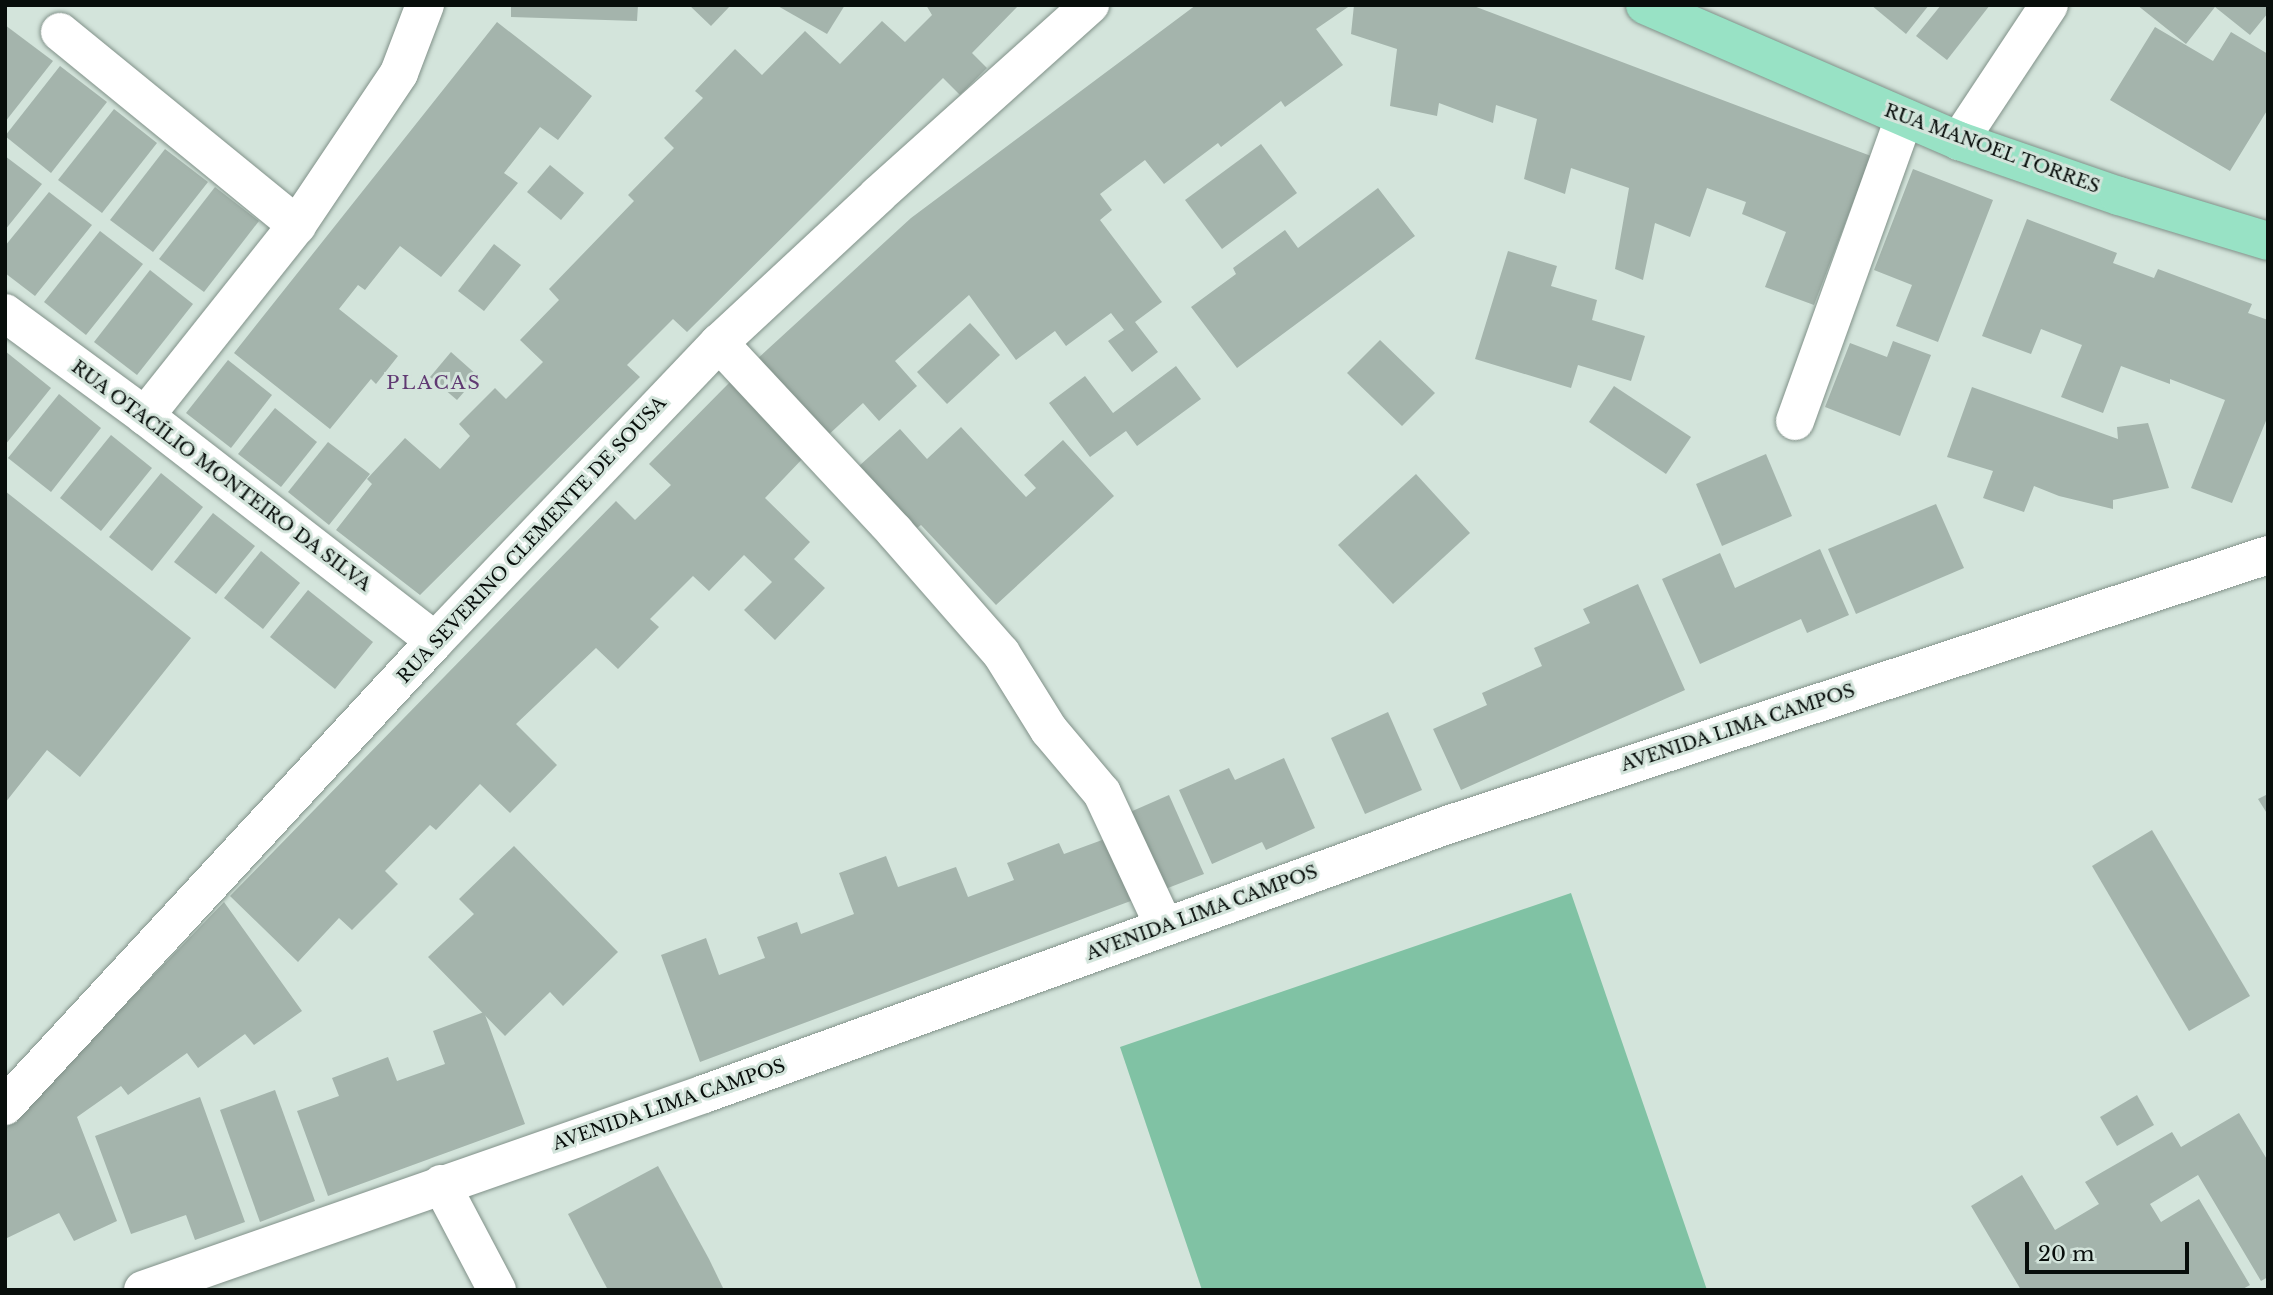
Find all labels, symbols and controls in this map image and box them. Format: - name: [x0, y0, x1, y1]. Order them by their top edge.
- street label: RUA MANOEL TORRES: [1881, 100, 2103, 198]
- street label: RUA OTACÍLIO MONTEIRO DA SILVA: [67, 356, 375, 596]
- district label: PLACAS: [387, 372, 481, 394]
- street label: RUA SEVERINO CLEMENTE DE SOUSA: [393, 392, 671, 688]
- street label: AVENIDA LIMA CAMPOS: [1618, 680, 1858, 776]
- street label: AVENIDA LIMA CAMPOS: [1083, 861, 1321, 965]
- street label: AVENIDA LIMA CAMPOS: [549, 1055, 789, 1155]
- scale bar: [2028, 1228, 2192, 1272]
- text: 20 m: [2038, 1241, 2095, 1267]

